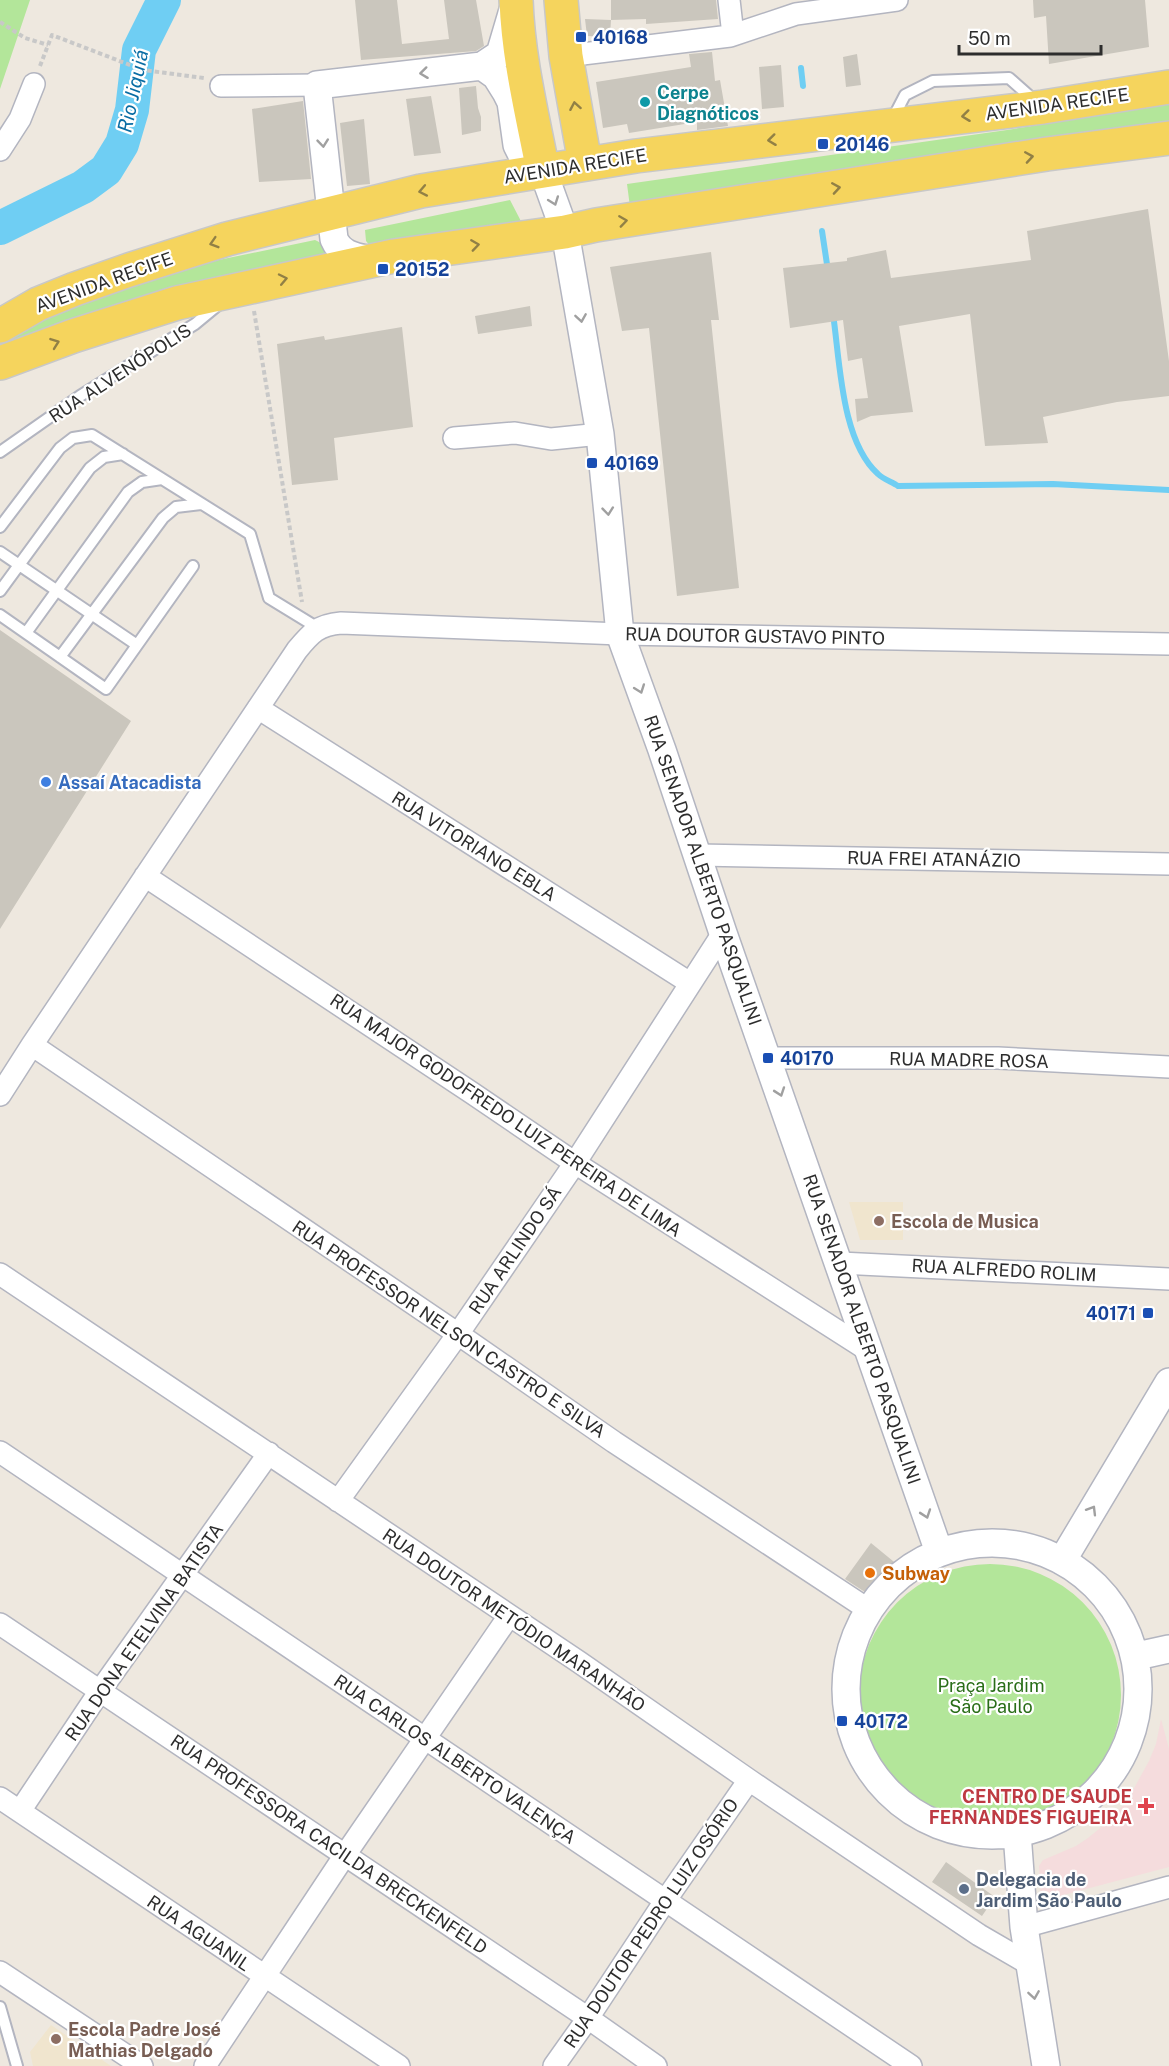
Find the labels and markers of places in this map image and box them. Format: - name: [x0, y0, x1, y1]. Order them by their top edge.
- place label: 40168: [593, 27, 648, 48]
- marker: 40168: [574, 30, 588, 44]
- place label: Cerpe Diagnóticos: [657, 82, 759, 124]
- marker: Cerpe Diagnóticos: [638, 95, 652, 109]
- place label: 20146: [835, 134, 890, 155]
- marker: 20146: [816, 137, 830, 151]
- place label: 20152: [395, 259, 449, 280]
- marker: 20152: [376, 262, 390, 276]
- place label: 40169: [604, 453, 659, 474]
- marker: 40169: [585, 456, 599, 470]
- place label: Assaí Atacadista: [58, 772, 202, 793]
- marker: Assaí Atacadista: [39, 775, 53, 789]
- place label: 40170: [780, 1048, 834, 1069]
- marker: 40170: [761, 1051, 775, 1065]
- place label: Escola de Musica: [891, 1211, 1039, 1232]
- marker: Escola de Musica: [872, 1214, 886, 1228]
- place label: 40171: [1086, 1303, 1136, 1324]
- marker: 40171: [1141, 1306, 1155, 1320]
- place label: Subway: [882, 1563, 950, 1584]
- marker: Subway: [863, 1566, 877, 1580]
- place label: 40172: [854, 1711, 908, 1732]
- marker: 40172: [835, 1714, 849, 1728]
- place label: CENTRO DE SAUDE FERNANDES FIGUEIRA: [929, 1786, 1132, 1828]
- marker: CENTRO DE SAUDE FERNANDES FIGUEIRA: [1137, 1797, 1155, 1815]
- place label: Delegacia de Jardim São Paulo: [976, 1869, 1122, 1911]
- marker: Delegacia de Jardim São Paulo: [957, 1882, 971, 1896]
- place label: Escola Padre José Mathias Delgado: [68, 2019, 221, 2061]
- marker: Escola Padre José Mathias Delgado: [49, 2032, 63, 2046]

